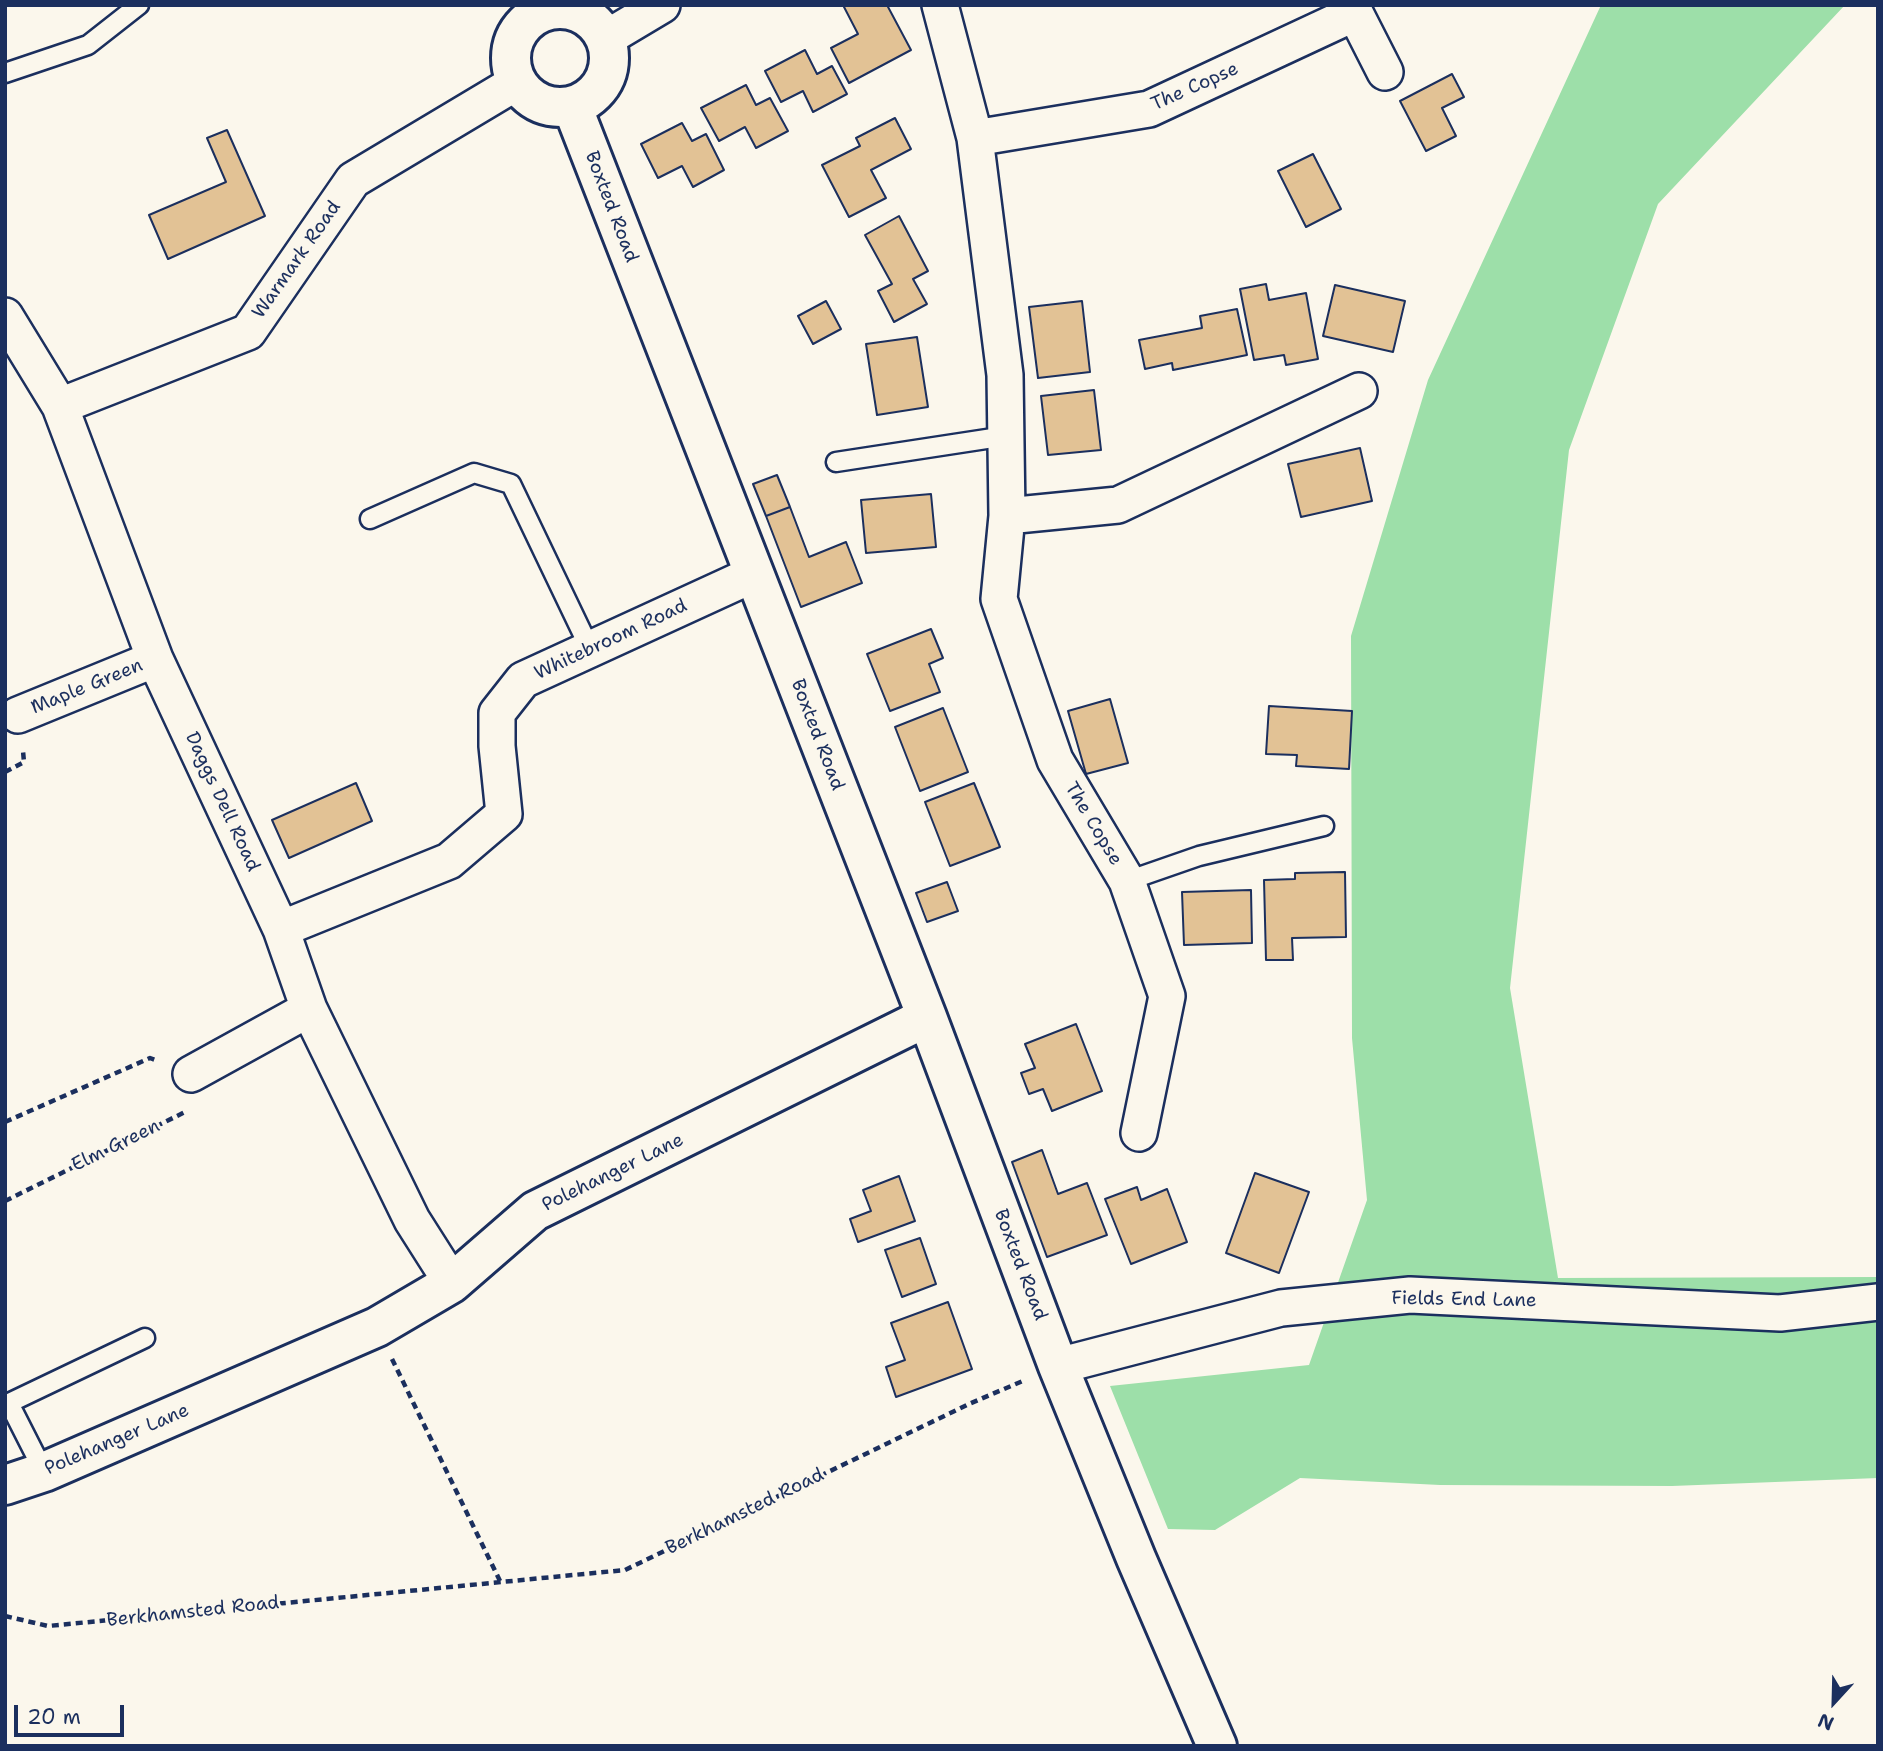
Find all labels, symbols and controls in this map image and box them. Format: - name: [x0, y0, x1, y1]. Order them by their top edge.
- street label: The Copse: [1148, 58, 1242, 116]
- street label: Boxted Road: [579, 148, 643, 266]
- street label: Warmark Road: [248, 197, 346, 323]
- street label: Whitebroom Road: [531, 595, 691, 685]
- street label: Maple Green: [28, 654, 146, 720]
- street label: Boxted Road: [785, 676, 849, 794]
- street label: Daggs Dell Road: [180, 729, 264, 875]
- street label: The Copse: [1059, 778, 1127, 870]
- street label: Elm Green: [68, 1115, 164, 1177]
- street label: Polehanger Lane: [539, 1129, 687, 1217]
- street label: Boxted Road: [988, 1206, 1052, 1324]
- street label: Fields End Lane: [1391, 1287, 1537, 1313]
- street label: Polehanger Lane: [41, 1399, 193, 1481]
- street label: Berkhamsted Road: [662, 1464, 828, 1560]
- street label: Berkhamsted Road: [106, 1592, 280, 1632]
- north arrow: [1799, 1667, 1869, 1737]
- scale bar: [18, 1692, 128, 1736]
- text: 20 m: [27, 1703, 81, 1731]
- text: N: [1814, 1708, 1838, 1736]

